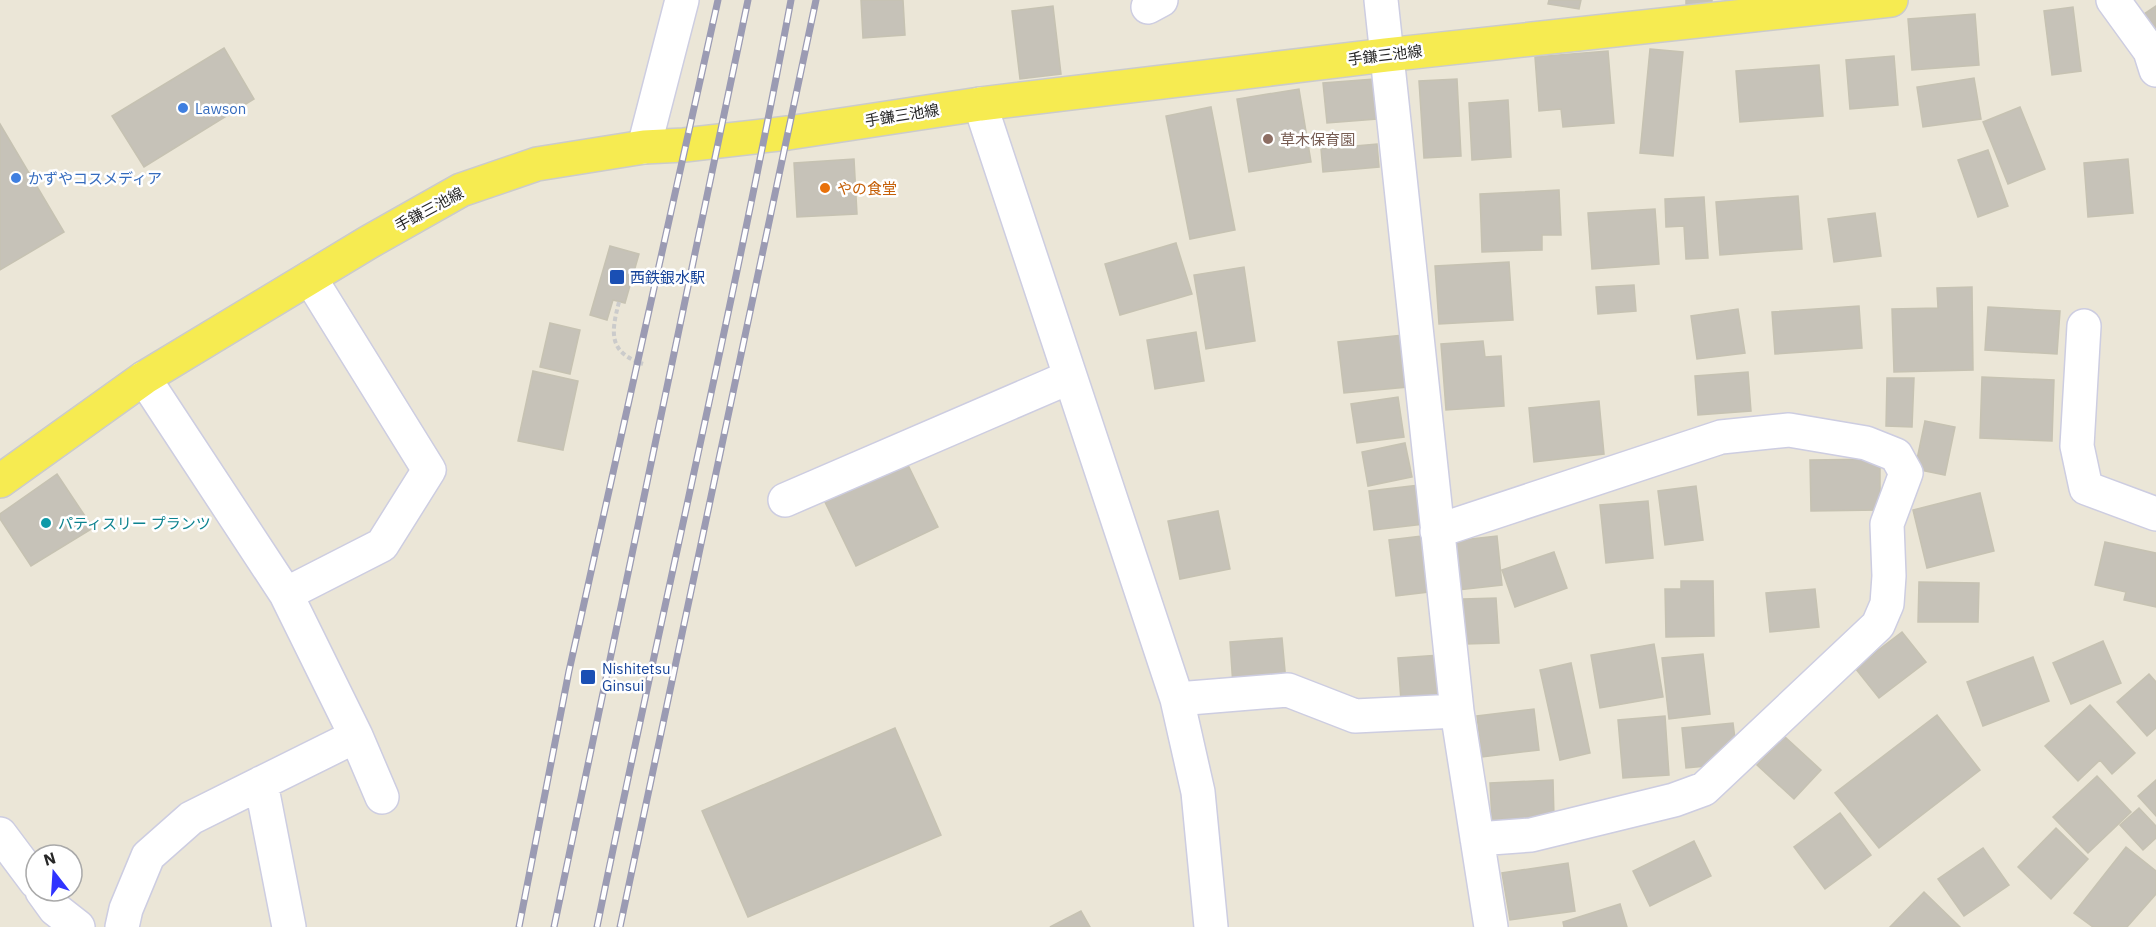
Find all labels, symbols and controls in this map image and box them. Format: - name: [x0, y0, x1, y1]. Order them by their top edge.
- street label: 手鎌三池線: [1347, 41, 1423, 69]
- place label: Lawson: [195, 99, 246, 118]
- street label: 手鎌三池線: [863, 100, 941, 130]
- marker: Lawson: [176, 101, 190, 115]
- place label: 草木保育園: [1280, 130, 1355, 149]
- marker: 草木保育園: [1261, 132, 1275, 146]
- place label: かずやコスメディア: [28, 169, 162, 188]
- marker: かずやコスメディア: [9, 171, 23, 185]
- place label: やの食堂: [837, 179, 897, 198]
- marker: やの食堂: [818, 181, 832, 195]
- street label: 手鎌三池線: [391, 183, 467, 235]
- marker: 西鉄銀水駅: [608, 268, 626, 286]
- place label: 西鉄銀水駅: [630, 268, 705, 287]
- place label: パティスリー プランツ: [58, 514, 211, 533]
- marker: パティスリー プランツ: [39, 516, 53, 530]
- place label: Nishitetsu Ginsui: [602, 659, 670, 695]
- marker: Nishitetsu Ginsui: [579, 668, 597, 686]
- north arrow: [24, 843, 84, 903]
- text: N: [41, 847, 58, 870]

